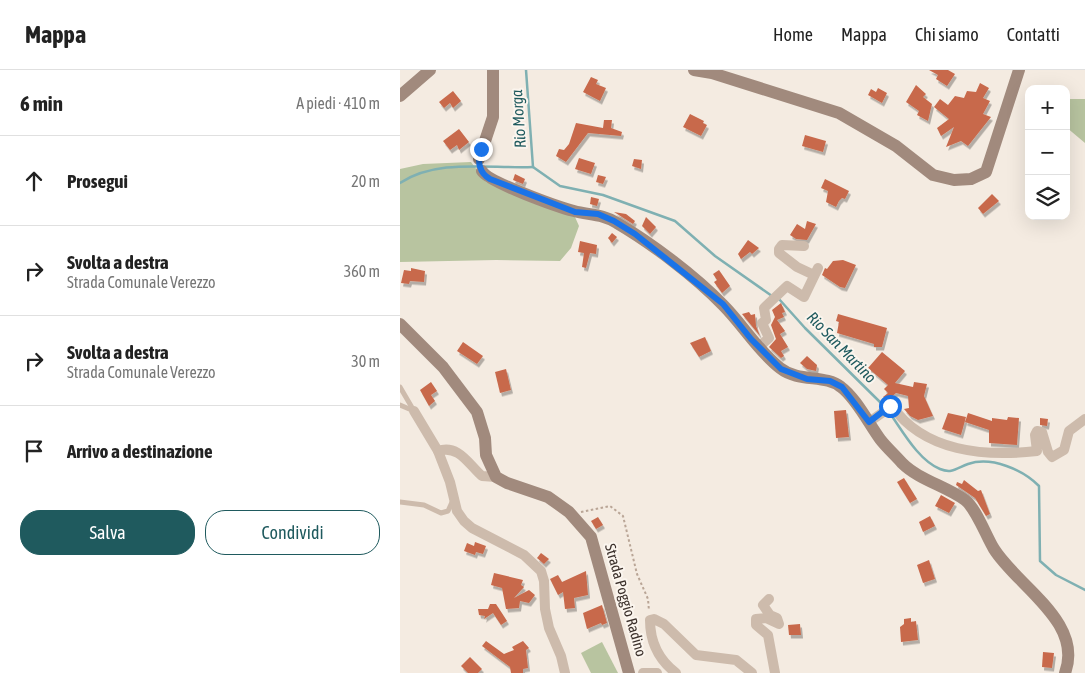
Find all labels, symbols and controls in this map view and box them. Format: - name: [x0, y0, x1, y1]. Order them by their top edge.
- text: Mappa: [25, 21, 86, 48]
- text: Home: [773, 24, 813, 45]
- text: Mappa: [841, 24, 887, 45]
- text: Chi siamo: [915, 24, 979, 45]
- text: Contatti: [1007, 24, 1060, 45]
- map controls: [1025, 85, 1070, 220]
- button: +: [1025, 85, 1070, 130]
- water label: Rio Morga: [507, 89, 530, 149]
- text: 6 min: [20, 91, 63, 115]
- text: A piedi · 410 m: [296, 94, 380, 112]
- button: −: [1025, 130, 1070, 175]
- route end: [470, 138, 493, 161]
- icon: ahead: [20, 167, 48, 195]
- text: Prosegui: [67, 170, 128, 192]
- text: 20 m: [351, 172, 380, 190]
- button: layers: [1025, 175, 1070, 220]
- text: Svolta a destra: [67, 251, 169, 273]
- icon: right: [20, 257, 48, 285]
- text: 360 m: [344, 262, 380, 280]
- text: Strada Comunale Verezzo: [67, 273, 216, 291]
- water label: Rio San Martino: [804, 308, 880, 386]
- text: Svolta a destra: [67, 341, 169, 363]
- icon: right: [20, 347, 48, 375]
- text: 30 m: [351, 352, 380, 370]
- text: Strada Comunale Verezzo: [67, 363, 216, 381]
- route start: [879, 395, 902, 418]
- icon: arrive: [20, 437, 48, 465]
- text: Arrivo a destinazione: [67, 440, 213, 462]
- button: Salva: [20, 510, 195, 555]
- button: Condividi: [205, 510, 380, 555]
- street label: Strada Poggio Radino: [602, 542, 650, 658]

